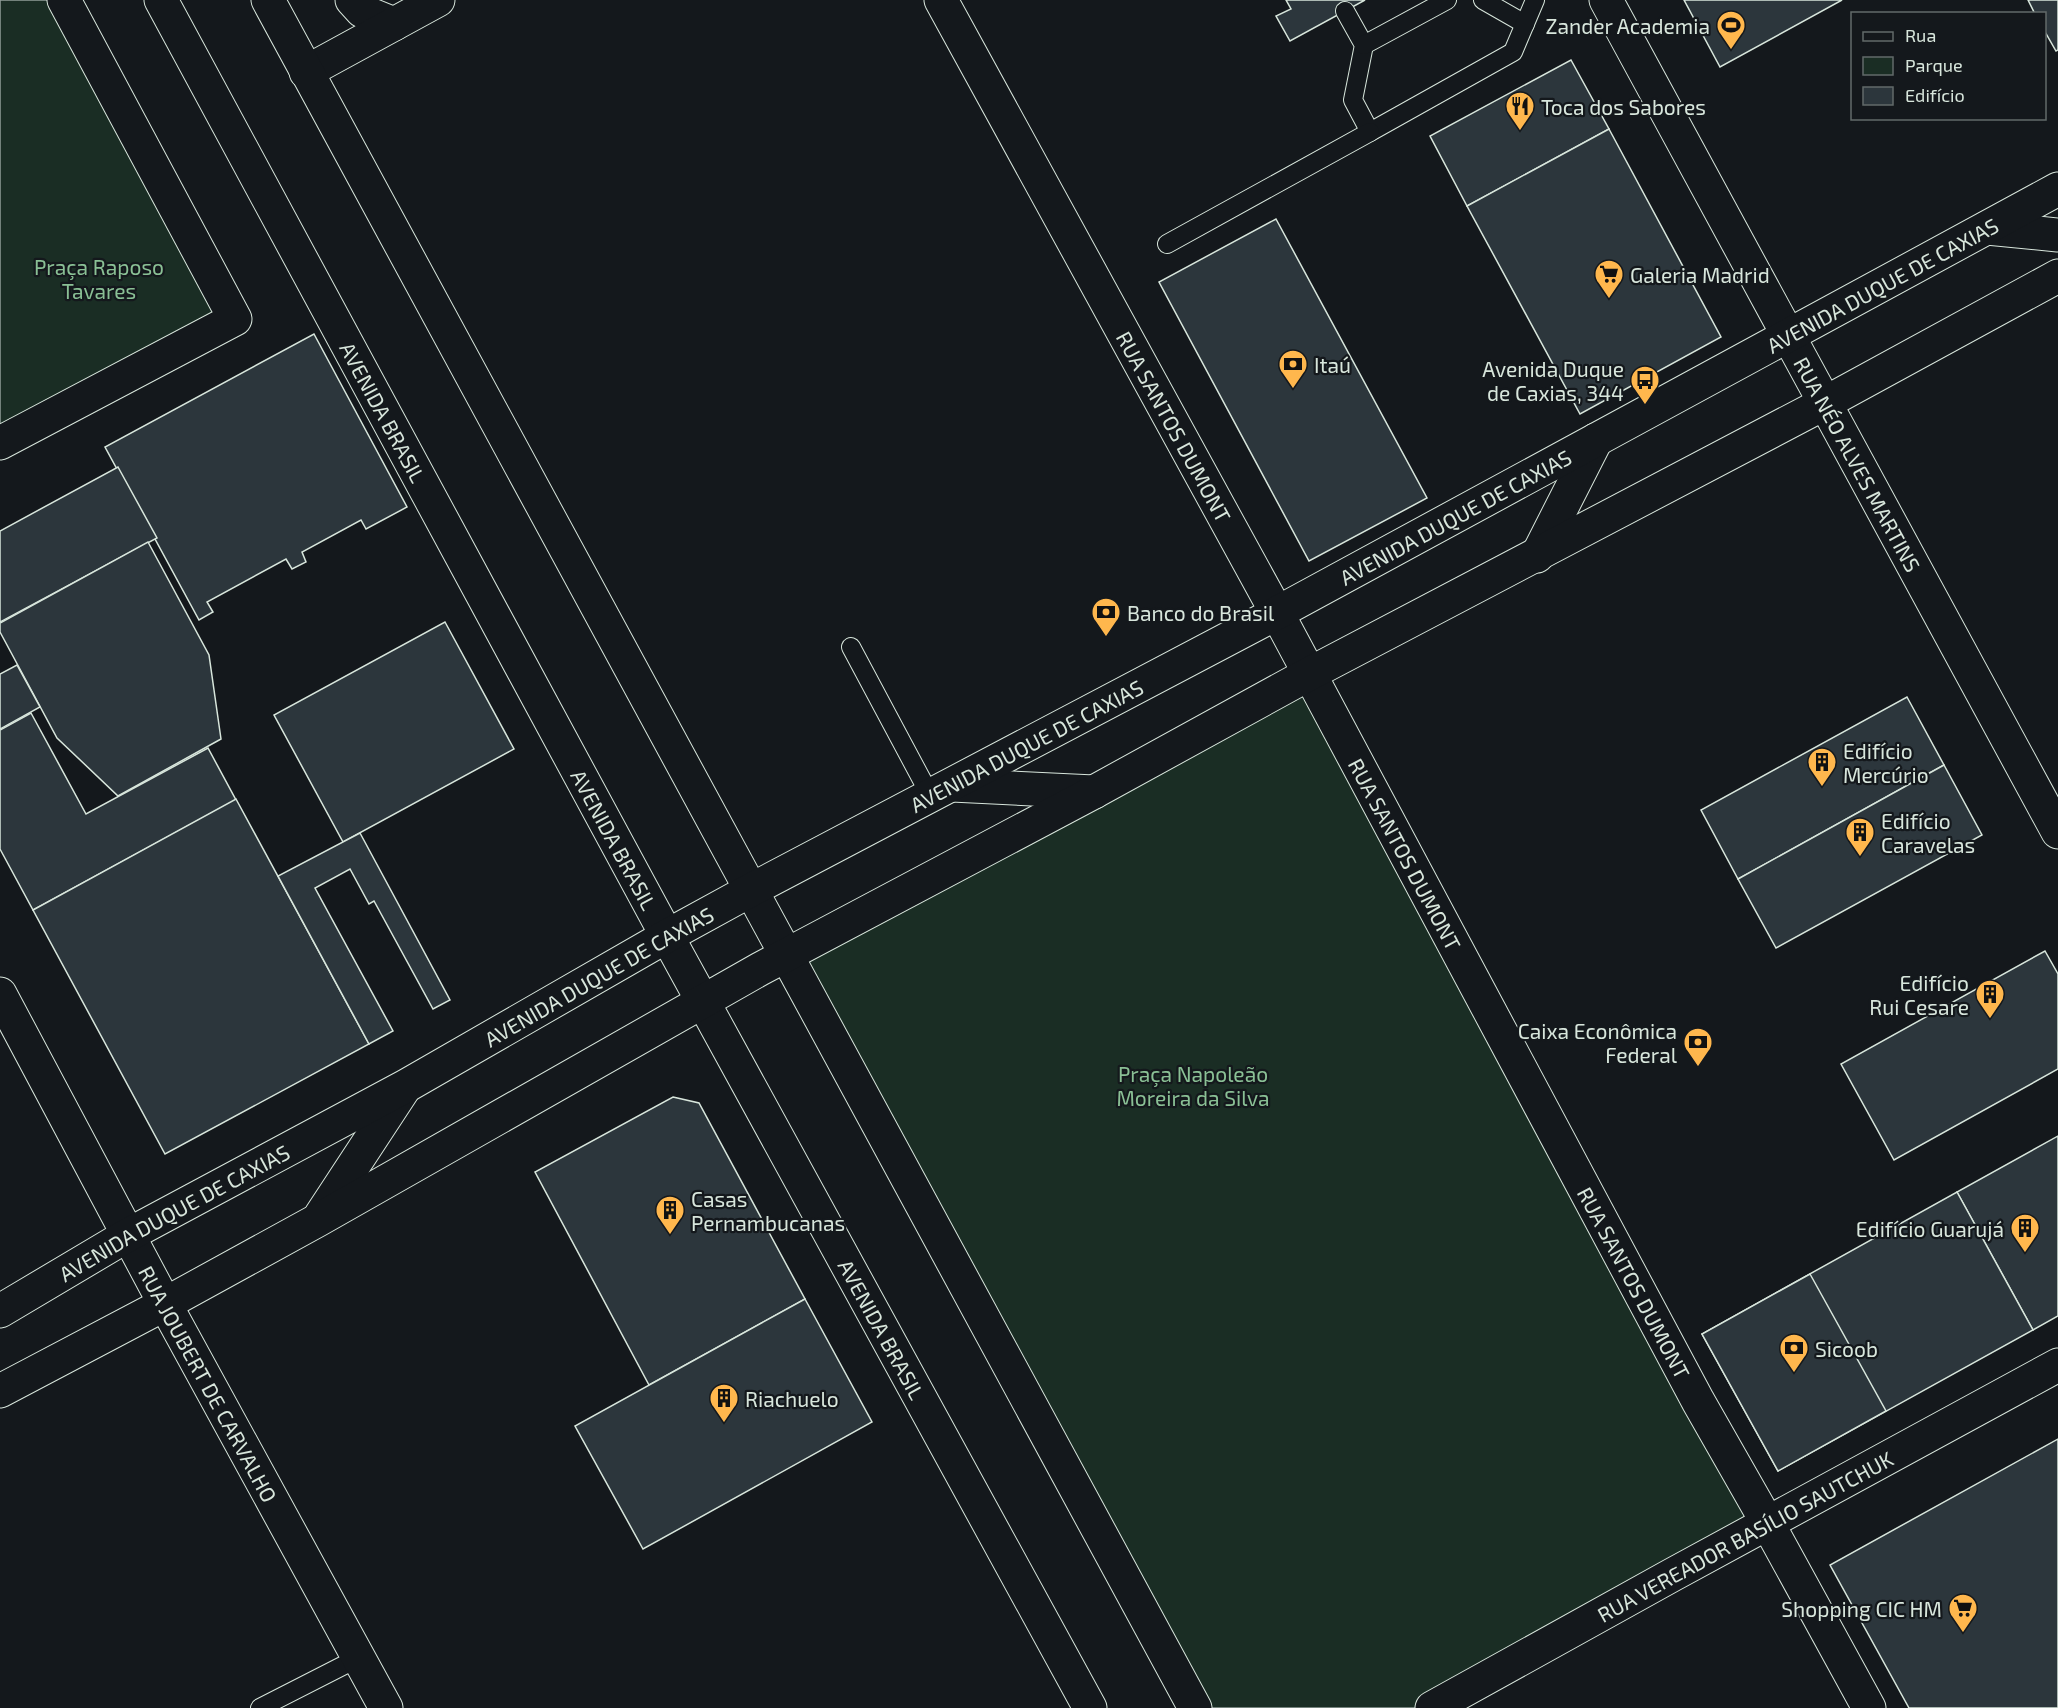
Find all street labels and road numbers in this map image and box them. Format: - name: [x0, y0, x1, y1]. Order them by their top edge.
- street label: AVENIDA DUQUE DE CAXIAS: [1762, 212, 2002, 357]
- street label: RUA SANTOS DUMONT: [1112, 326, 1237, 526]
- street label: AVENIDA BRASIL: [336, 337, 432, 486]
- street label: RUA NÉO ALVES MARTINS: [1790, 352, 1926, 576]
- street label: AVENIDA DUQUE DE CAXIAS: [1335, 444, 1575, 589]
- street label: AVENIDA DUQUE DE CAXIAS: [905, 674, 1147, 817]
- street label: RUA SANTOS DUMONT: [1344, 754, 1467, 954]
- street label: AVENIDA BRASIL: [567, 765, 663, 914]
- street label: AVENIDA DUQUE DE CAXIAS: [480, 901, 717, 1051]
- street label: AVENIDA DUQUE DE CAXIAS: [54, 1139, 293, 1286]
- street label: RUA SANTOS DUMONT: [1573, 1182, 1696, 1383]
- street label: AVENIDA BRASIL: [834, 1255, 931, 1403]
- street label: RUA JOUBERT DE CARVALHO: [134, 1261, 283, 1506]
- street label: RUA VEREADOR BASÍLIO SAUTCHUK: [1592, 1445, 1897, 1627]

